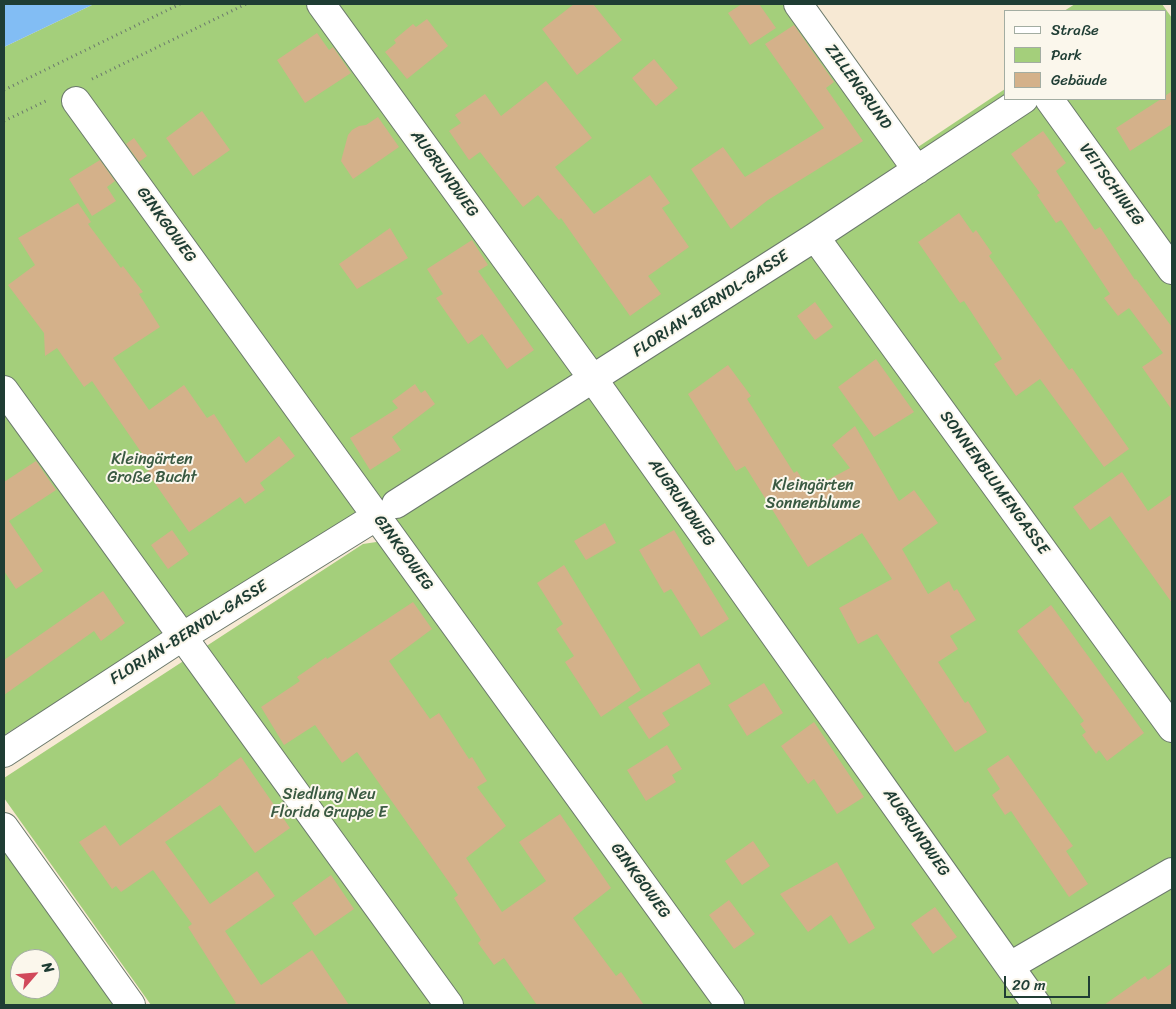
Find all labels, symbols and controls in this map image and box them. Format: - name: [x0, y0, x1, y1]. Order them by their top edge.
- legend: [1004, 10, 1166, 100]
- text: Straße: [1051, 17, 1099, 43]
- street label: ZILLENGRUND: [821, 41, 895, 133]
- text: Park: [1051, 42, 1082, 68]
- text: Gebäude: [1051, 67, 1107, 93]
- street label: AUGRUNDWEG: [406, 127, 482, 221]
- street label: VEITSCHIWEG: [1075, 140, 1147, 230]
- street label: GINKGOWEG: [132, 183, 200, 267]
- street label: FLORIAN-BERNDL-GASSE: [629, 246, 793, 362]
- street label: SONNENBLUMENGASSE: [935, 407, 1053, 559]
- park label: Kleingärten Große Bucht: [107, 450, 197, 488]
- street label: AUGRUNDWEG: [644, 455, 718, 551]
- park label: Kleingärten Sonnenblume: [766, 476, 860, 514]
- street label: GINKGOWEG: [369, 511, 437, 595]
- street label: FLORIAN-BERNDL-GASSE: [107, 577, 271, 689]
- park label: Siedlung Neu Florida Gruppe E: [271, 785, 387, 823]
- street label: AUGRUNDWEG: [879, 785, 953, 881]
- street label: GINKGOWEG: [606, 839, 674, 923]
- north arrow: [10, 949, 60, 999]
- text: N: [35, 957, 61, 977]
- scale bar: [1006, 966, 1092, 998]
- text: 20 m: [1012, 972, 1046, 998]

